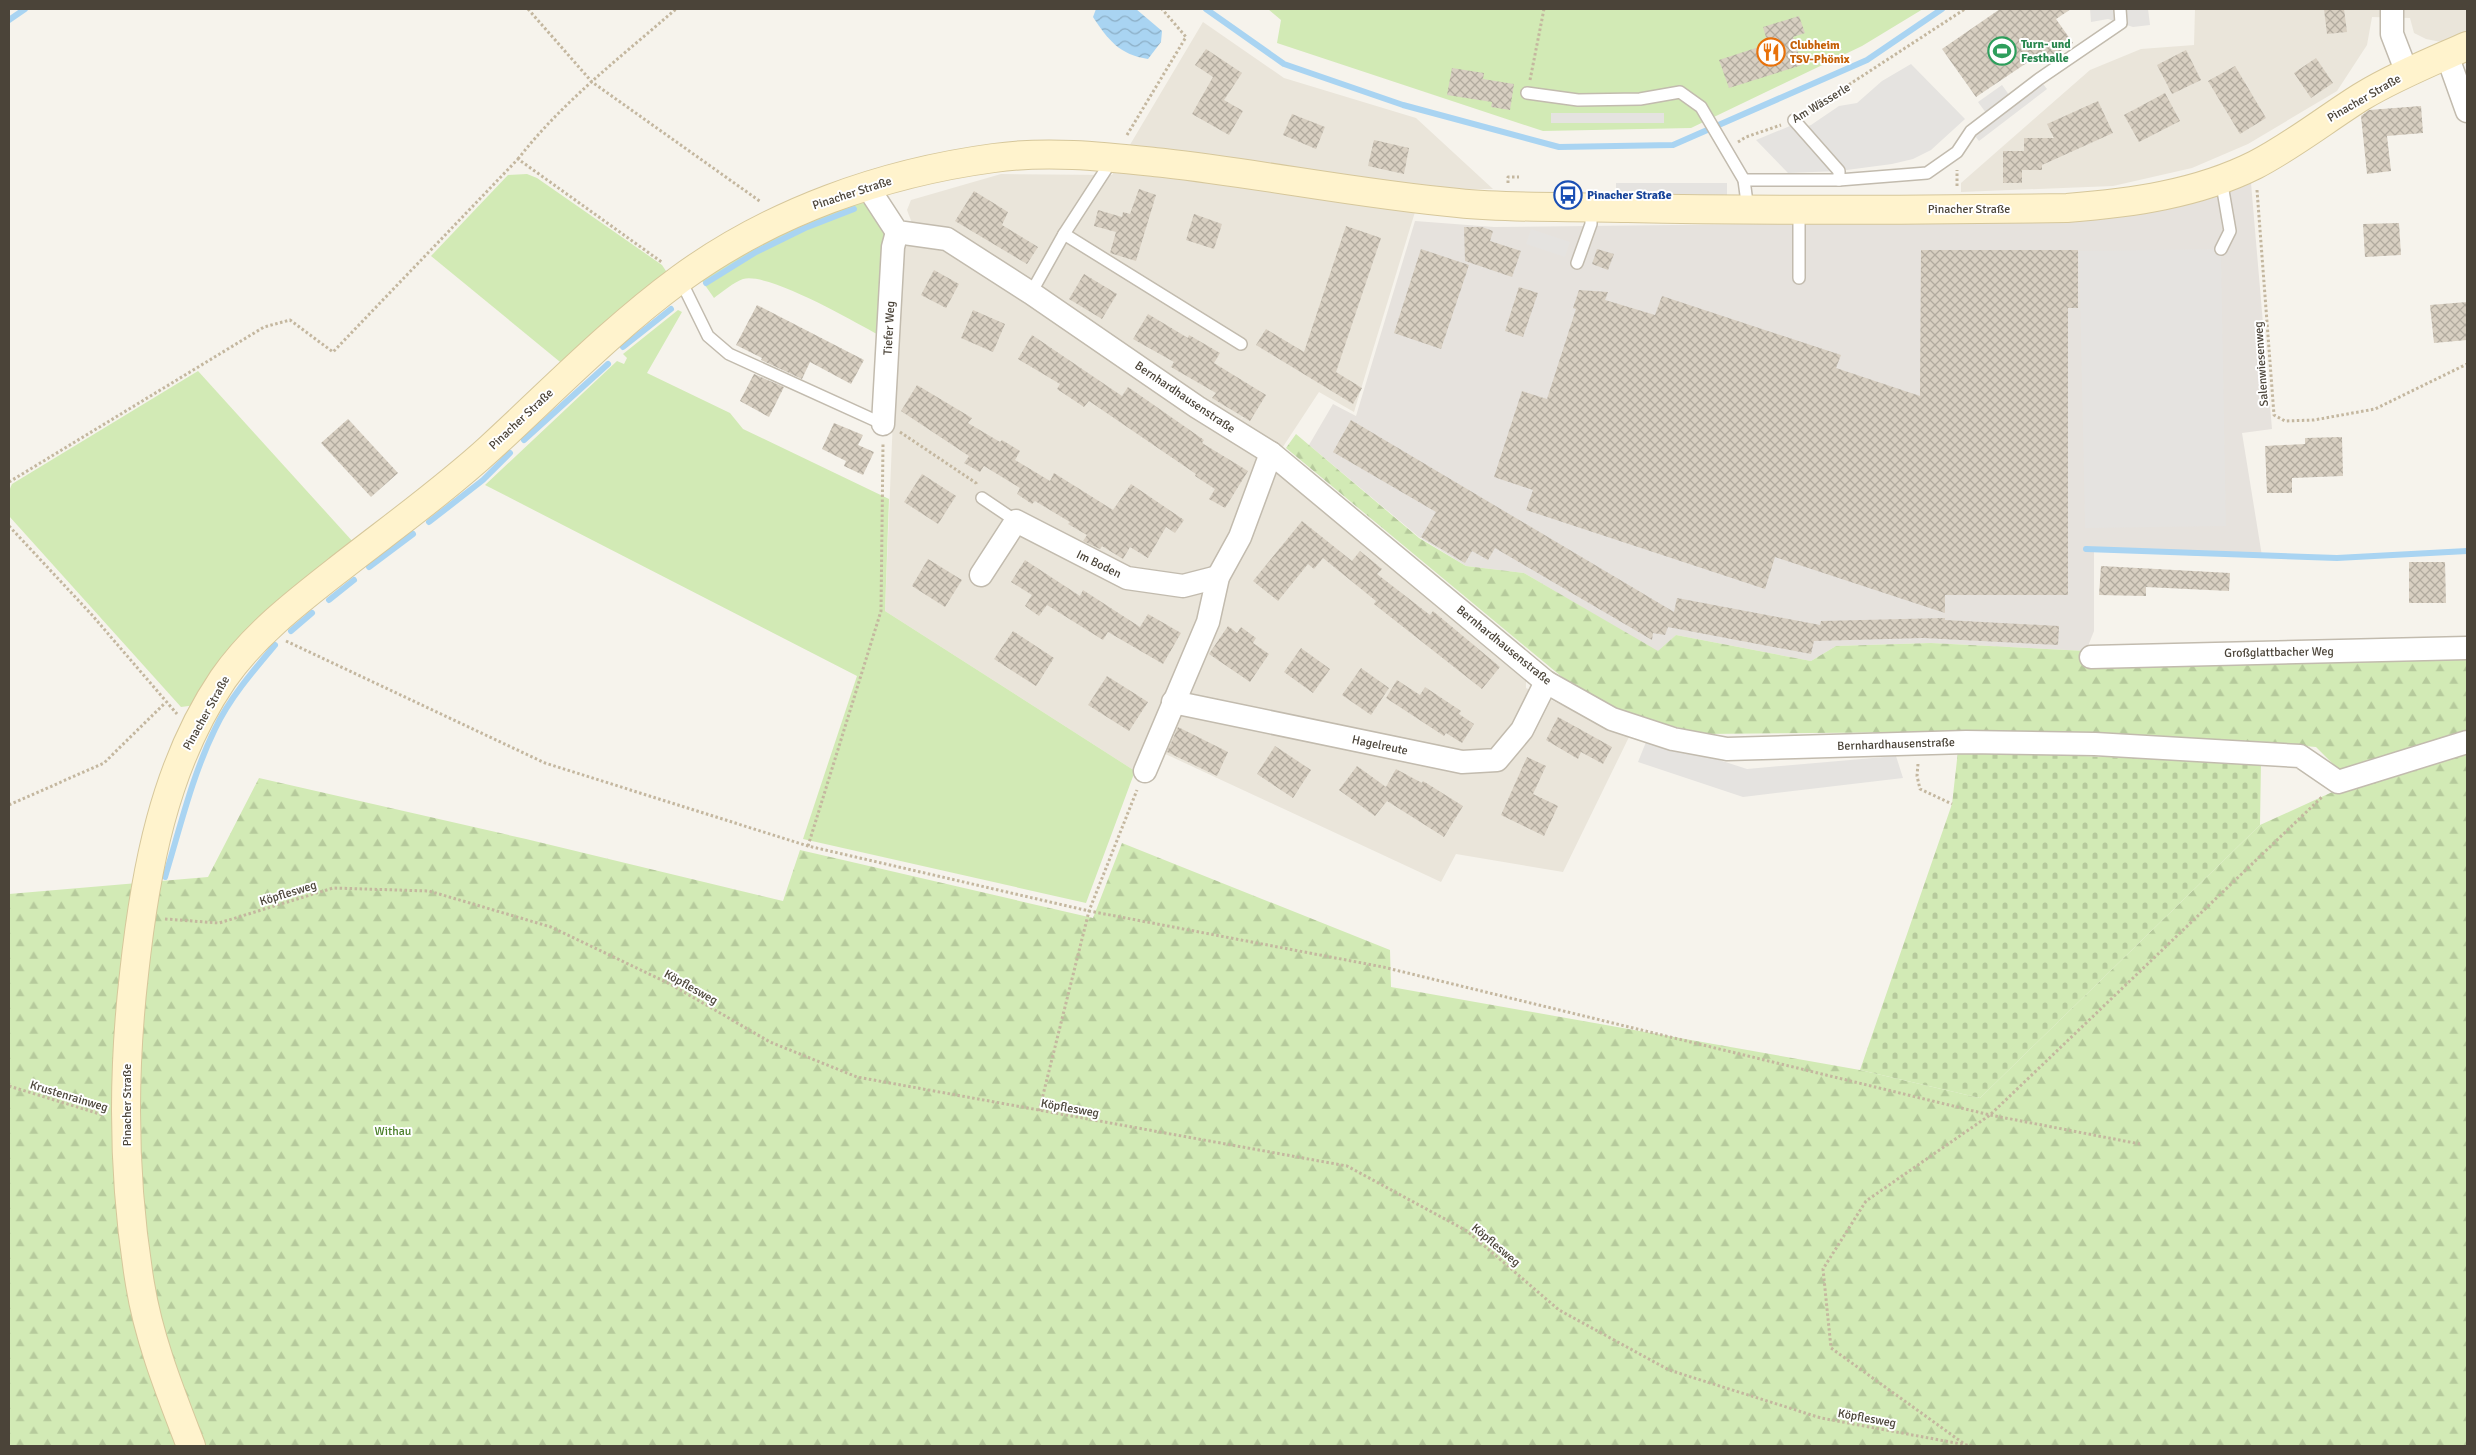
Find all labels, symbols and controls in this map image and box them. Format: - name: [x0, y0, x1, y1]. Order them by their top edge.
- sports icon: Turn- und Festhalle: [1987, 36, 2017, 66]
- restaurant icon: Clubheim TSV-Phönix: [1756, 37, 1786, 67]
- place label: Turn- und Festhalle: [2021, 37, 2071, 66]
- place label: Clubheim TSV-Phönix: [1790, 38, 1850, 67]
- street label: Pinacher Straße: [2325, 71, 2404, 126]
- street label: Am Wässerle: [1789, 80, 1853, 127]
- street label: Pinacher Straße: [811, 174, 894, 213]
- bus stop icon: Pinacher Straße: [1553, 180, 1583, 210]
- place label: Pinacher Straße: [1587, 188, 1672, 203]
- street label: Pinacher Straße: [1928, 202, 2010, 217]
- street label: Tiefer Weg: [881, 301, 898, 355]
- street label: Salenwiesenweg: [2251, 321, 2272, 407]
- street label: Bernhardhausenstraße: [1132, 358, 1238, 437]
- street label: Pinacher Straße: [486, 386, 557, 453]
- street label: Im Boden: [1074, 547, 1124, 582]
- street label: Bernhardhausenstraße: [1453, 602, 1554, 688]
- street label: Großglattbacher Weg: [2224, 644, 2334, 661]
- street label: Pinacher Straße: [180, 673, 233, 753]
- street label: Hagelreute: [1351, 732, 1409, 759]
- street label: Bernhardhausenstraße: [1837, 735, 1955, 754]
- street label: Köpflesweg: [258, 878, 319, 909]
- street label: Köpflesweg: [661, 967, 720, 1008]
- street label: Pinacher Straße: [120, 1064, 135, 1146]
- street label: Krustenrainweg: [28, 1077, 110, 1115]
- street label: Köpflesweg: [1040, 1096, 1100, 1121]
- park label: Withau: [375, 1124, 411, 1139]
- street label: Köpflesweg: [1468, 1221, 1523, 1270]
- street label: Köpflesweg: [1837, 1406, 1897, 1431]

